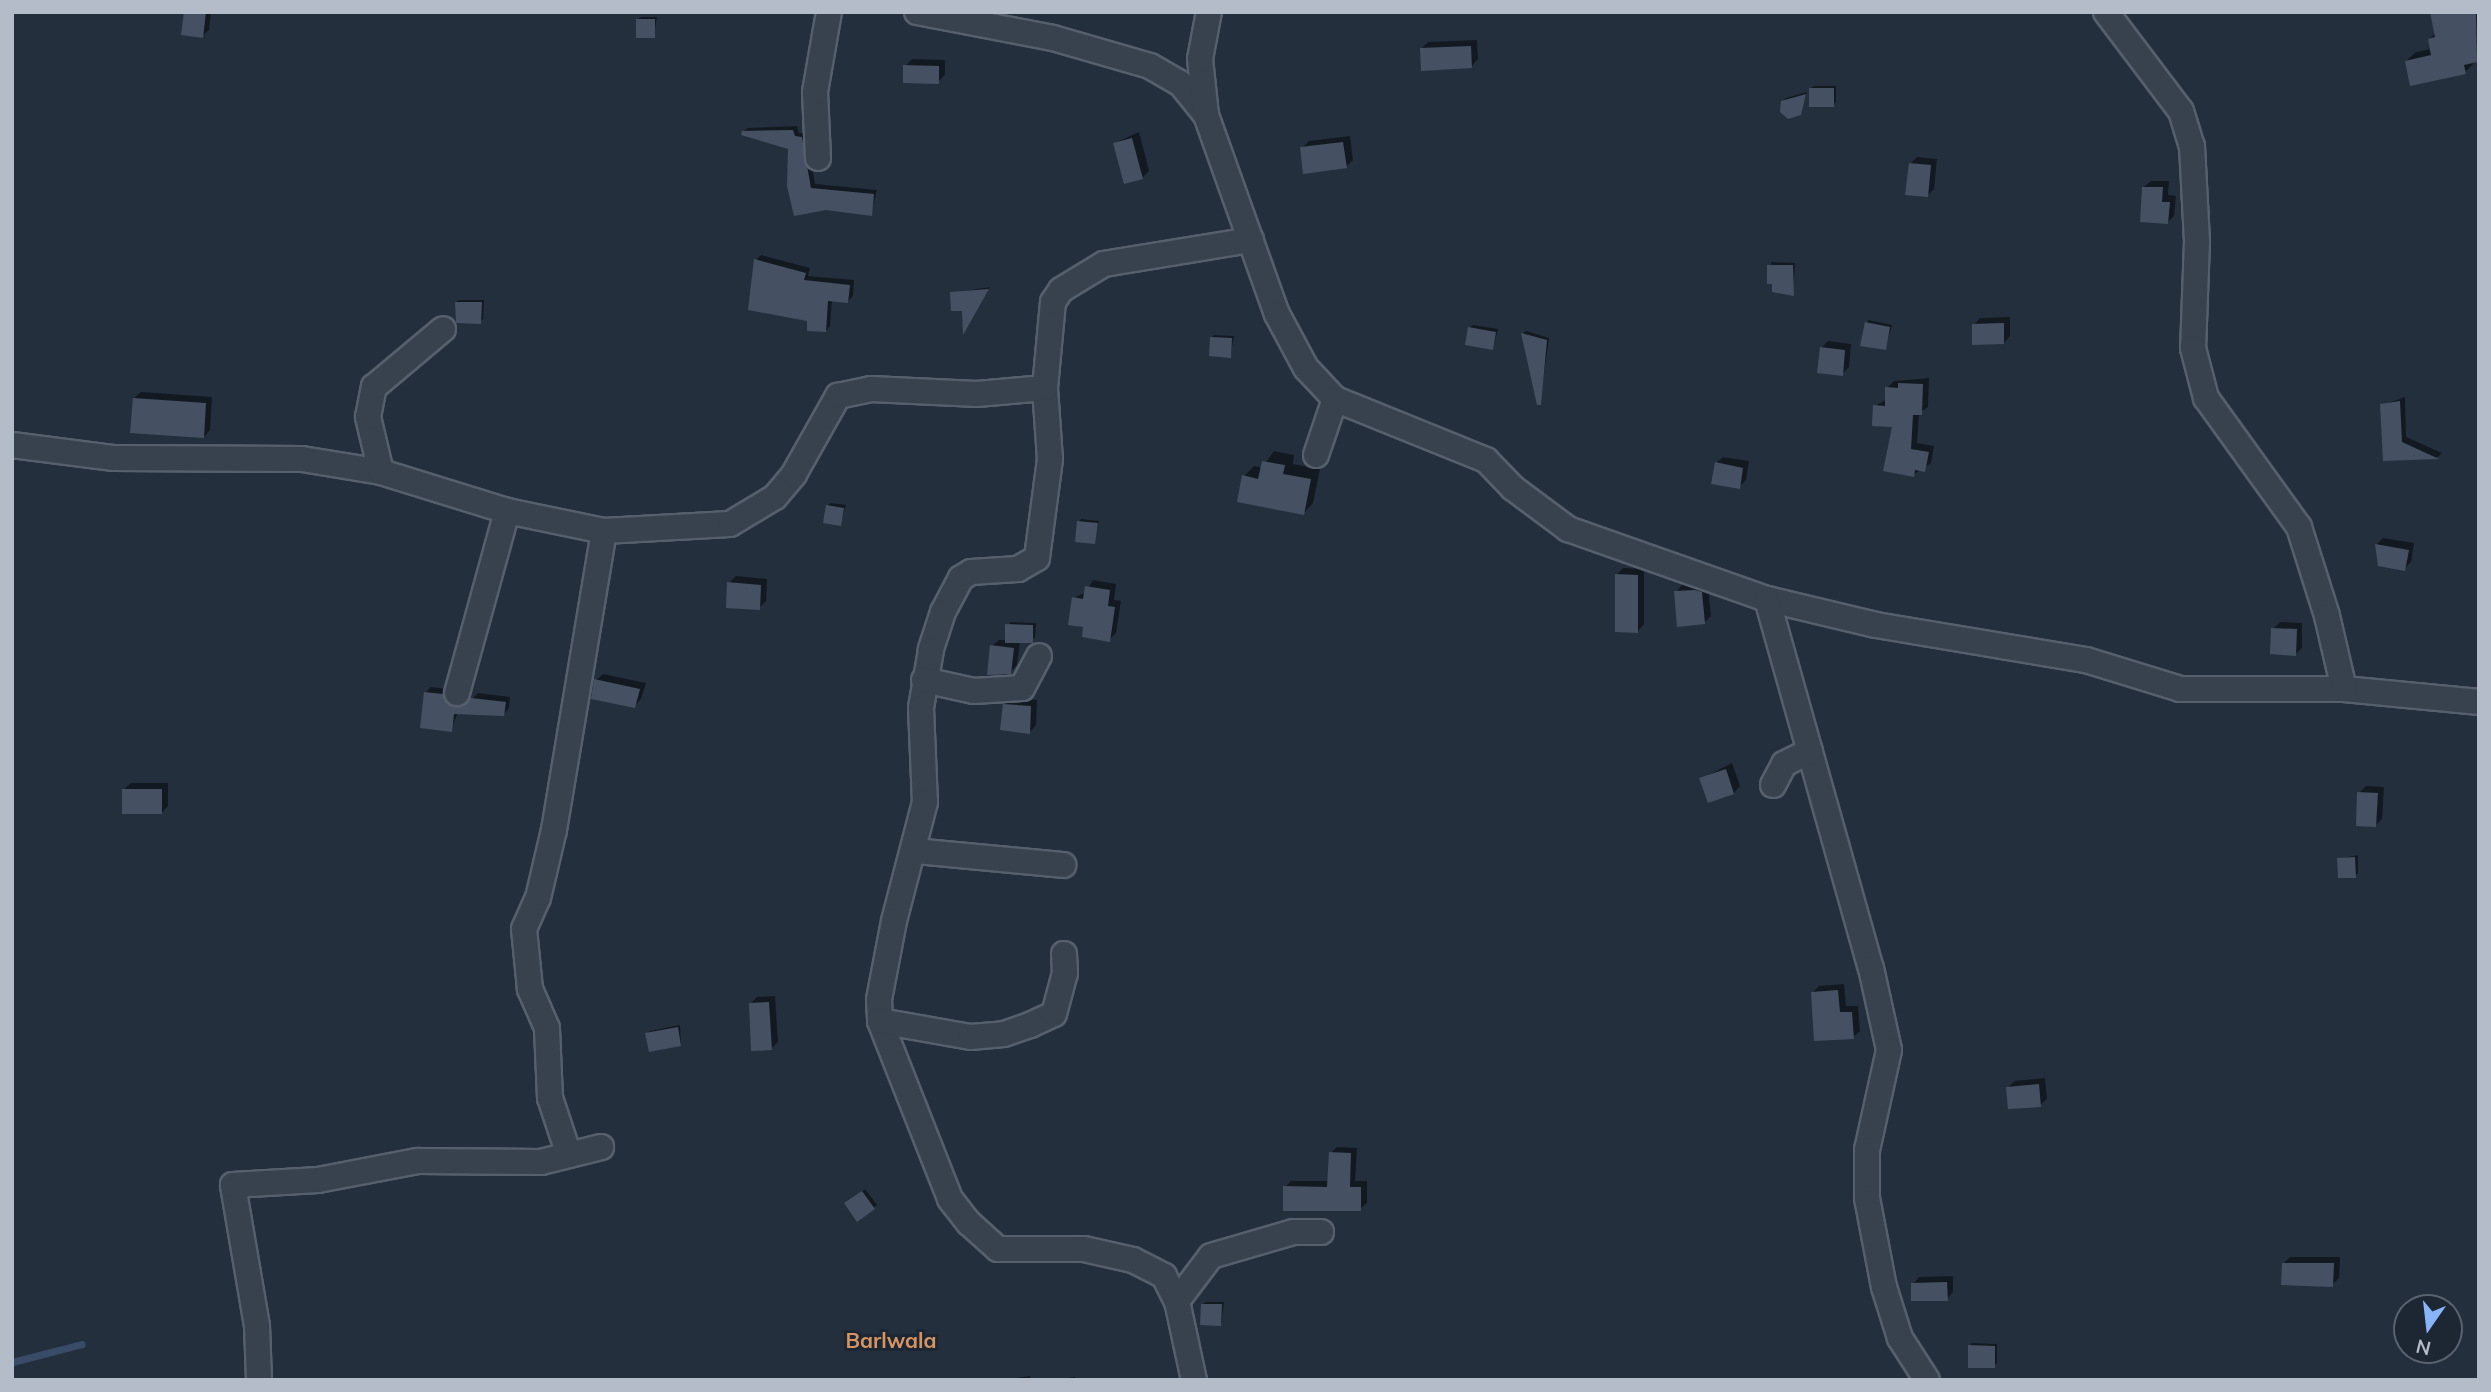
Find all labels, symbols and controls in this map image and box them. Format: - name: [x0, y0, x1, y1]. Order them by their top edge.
- north arrow: [2393, 1294, 2463, 1364]
- district label: Barlwala: [845, 1327, 937, 1353]
- text: N: [2414, 1334, 2433, 1361]

